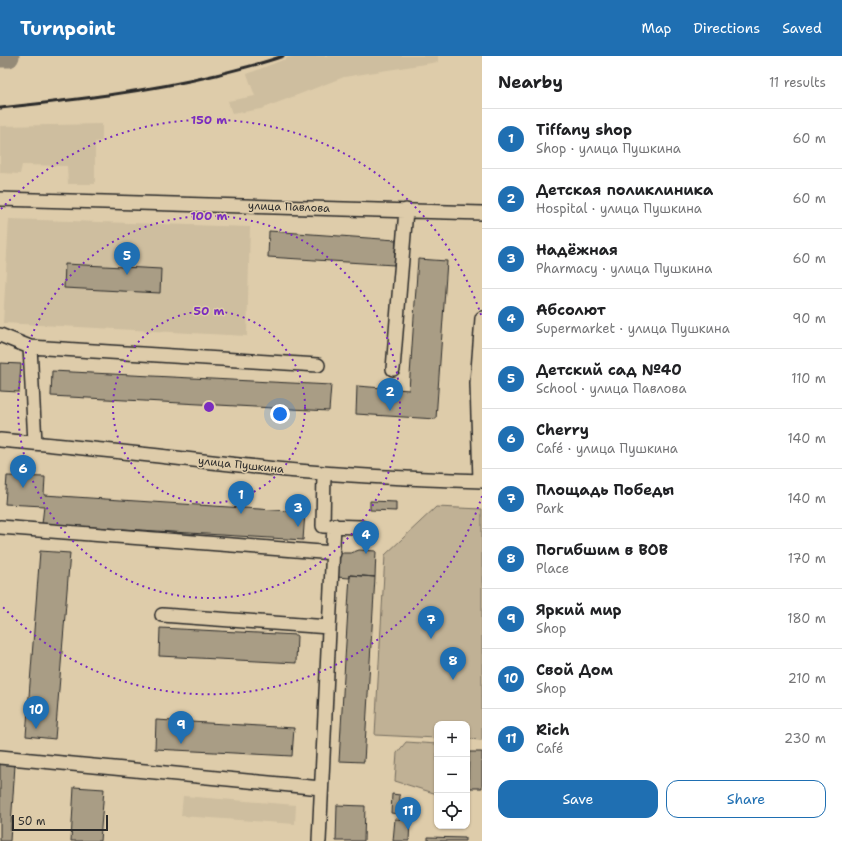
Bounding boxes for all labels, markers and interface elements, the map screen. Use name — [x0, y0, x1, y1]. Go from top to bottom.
text: Turnpoint — [20, 16, 116, 41]
text: Map — [642, 19, 672, 37]
text: Directions — [694, 19, 760, 37]
text: Saved — [782, 19, 822, 37]
text: Nearby — [498, 71, 563, 93]
text: 11 results — [769, 74, 826, 91]
text: 150 m — [191, 112, 227, 128]
text: Tiffany shop — [536, 120, 632, 140]
text: 1 — [508, 130, 514, 147]
text: 60 m — [793, 130, 826, 147]
text: Shop · улица Пушкина — [536, 140, 681, 157]
text: Детская поликлиника — [536, 180, 713, 200]
text: 2 — [506, 190, 516, 207]
text: 60 m — [793, 190, 826, 207]
street label: улица Павлова — [248, 198, 330, 216]
text: Hospital · улица Пушкина — [536, 200, 702, 217]
text: 100 m — [191, 208, 228, 224]
text: Надёжная — [536, 240, 618, 260]
pin: 5 — [114, 242, 140, 275]
text: 3 — [506, 250, 516, 267]
text: 60 m — [793, 250, 826, 267]
text: Pharmacy · улица Пушкина — [536, 260, 712, 277]
text: Абсолют — [536, 300, 606, 320]
text: 50 m — [194, 303, 225, 319]
text: 4 — [506, 310, 516, 327]
text: 90 m — [792, 310, 826, 327]
text: Supermarket · улица Пушкина — [536, 320, 730, 337]
text: Детский сад №40 — [536, 360, 682, 380]
text: 5 — [507, 370, 515, 387]
text: 110 m — [791, 370, 826, 387]
pin: 2 — [377, 378, 403, 411]
text: School · улица Павлова — [536, 380, 687, 397]
centre of rings — [202, 400, 216, 414]
your location — [270, 404, 290, 424]
text: Cherry — [536, 420, 589, 440]
text: 6 — [506, 430, 516, 447]
text: 140 m — [787, 430, 826, 447]
text: Café · улица Пушкина — [536, 440, 678, 457]
street label: улица Пушкина — [197, 453, 285, 477]
pin: 6 — [10, 455, 36, 488]
text: Площадь Победы — [536, 480, 674, 500]
pin: 1 — [228, 481, 254, 514]
text: 7 — [506, 490, 516, 507]
text: 140 m — [787, 490, 826, 507]
pin: 3 — [285, 494, 311, 527]
text: Park — [536, 500, 564, 517]
pin: 4 — [353, 521, 379, 554]
text: Погибшим в ВОВ — [536, 540, 668, 560]
text: 8 — [506, 550, 516, 567]
text: 170 m — [788, 550, 826, 567]
text: Place — [536, 560, 569, 577]
text: Яркий мир — [536, 600, 622, 620]
pin: 7 — [418, 606, 444, 639]
text: 9 — [506, 610, 516, 627]
text: 180 m — [787, 610, 826, 627]
text: Shop — [536, 620, 566, 637]
pin: 8 — [440, 647, 466, 680]
text: Свой Дом — [536, 660, 613, 680]
text: 10 — [504, 670, 518, 687]
text: 210 m — [788, 670, 826, 687]
text: Shop — [536, 680, 566, 697]
pin: 10 — [23, 696, 49, 729]
pin: 9 — [168, 711, 194, 744]
text: Rich — [536, 720, 569, 740]
map controls — [434, 721, 470, 829]
button: + — [434, 721, 470, 757]
text: 11 — [505, 730, 517, 747]
text: 230 m — [784, 730, 826, 747]
text: Café — [536, 740, 563, 757]
button: − — [434, 757, 470, 793]
button: Save — [498, 780, 658, 818]
button: Share — [666, 780, 826, 818]
button: locate — [434, 793, 470, 829]
pin: 11 — [395, 797, 421, 830]
scale bar — [12, 813, 108, 832]
text: 50 m — [18, 814, 46, 829]

